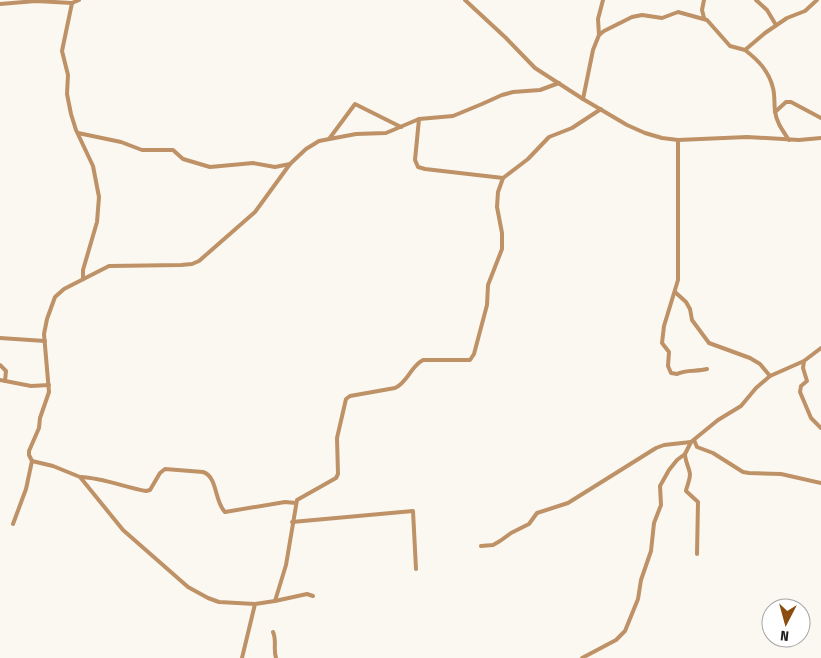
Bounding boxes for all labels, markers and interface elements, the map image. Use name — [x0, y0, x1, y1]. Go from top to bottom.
north arrow — [761, 598, 811, 648]
text: N — [780, 627, 790, 644]

